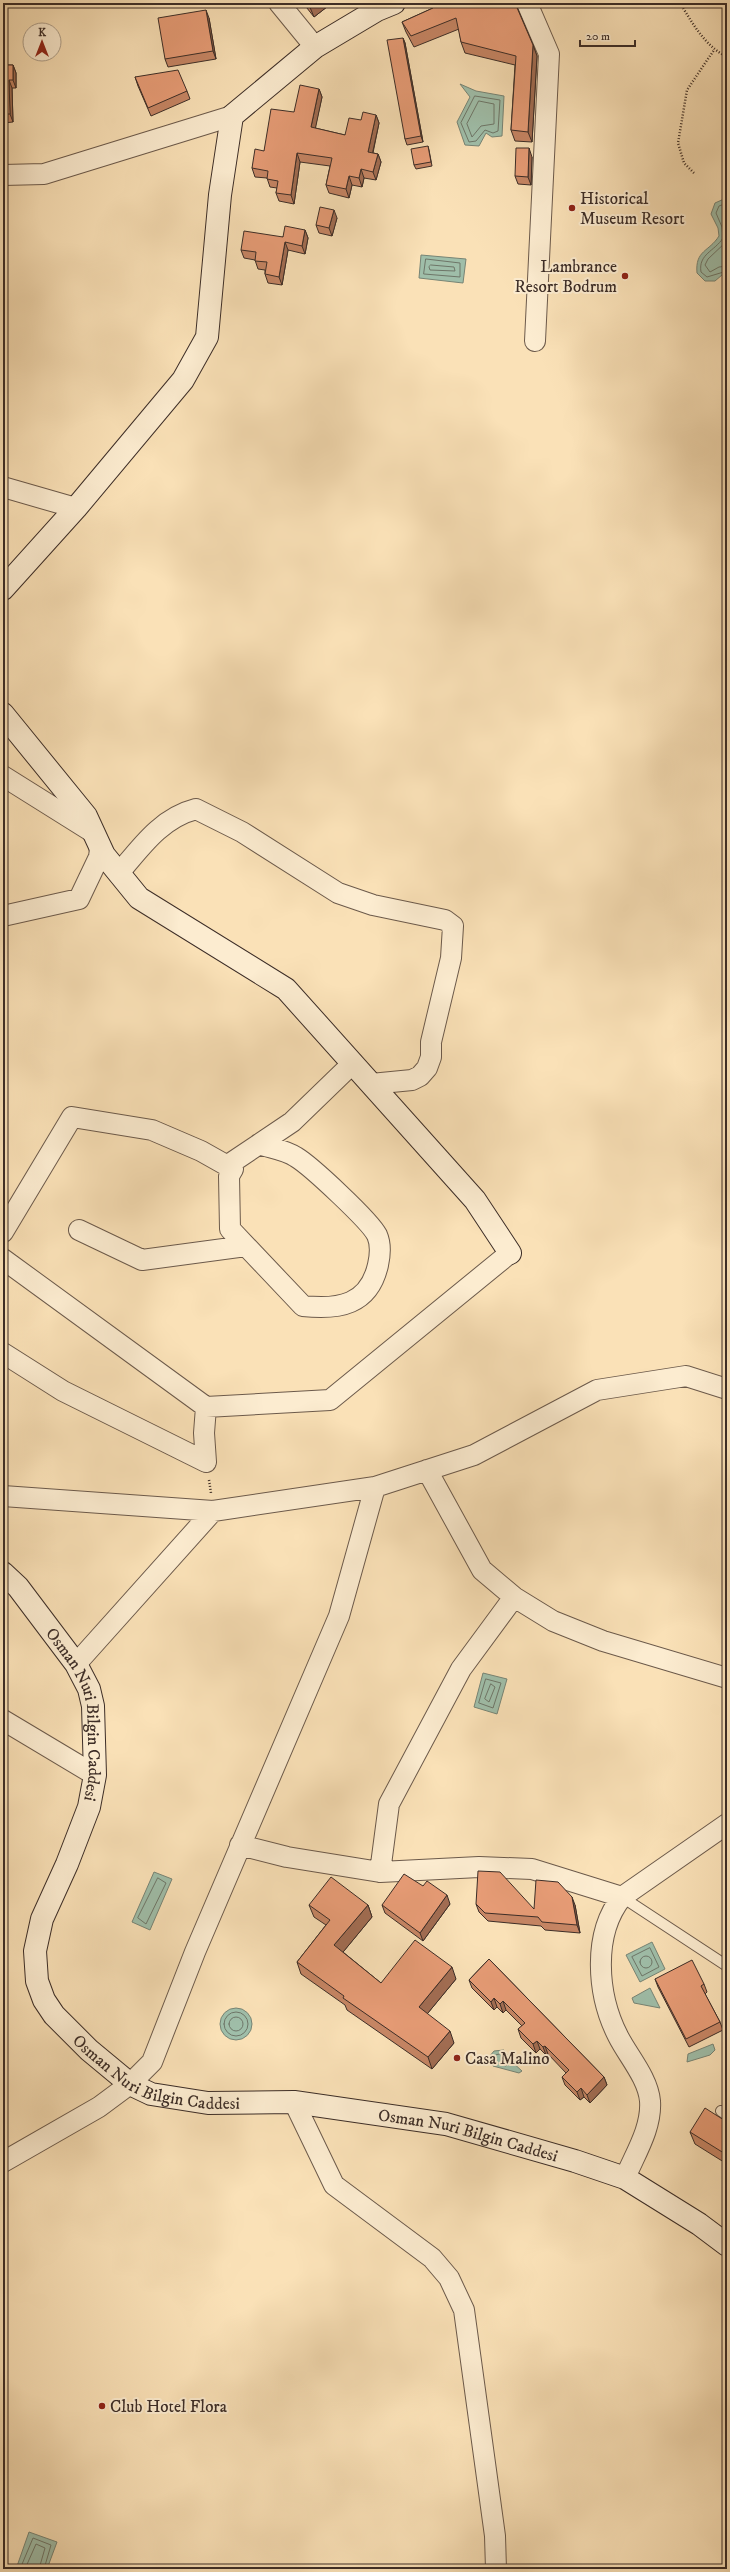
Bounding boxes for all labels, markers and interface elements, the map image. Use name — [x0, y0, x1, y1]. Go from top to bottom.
north arrow — [22, 22, 62, 62]
scale bar — [580, 22, 635, 48]
text: K — [38, 26, 46, 40]
text: 20 m — [586, 29, 610, 44]
place label: Historical Museum Resort — [580, 188, 685, 230]
marker: Historical Museum Resort — [567, 203, 577, 213]
place label: Lambrance Resort Bodrum — [515, 256, 617, 298]
marker: Lambrance Resort Bodrum — [620, 271, 630, 281]
street label: Osman Nuri Bilgin Caddesi — [40, 1623, 105, 1803]
street label: Osman Nuri Bilgin Caddesi — [67, 2030, 240, 2115]
place label: Casa Malino — [465, 2048, 549, 2070]
marker: Casa Malino — [452, 2053, 462, 2063]
street label: Osman Nuri Bilgin Caddesi — [377, 2104, 560, 2168]
place label: Club Hotel Flora — [110, 2396, 228, 2418]
marker: Club Hotel Flora — [97, 2401, 107, 2411]

